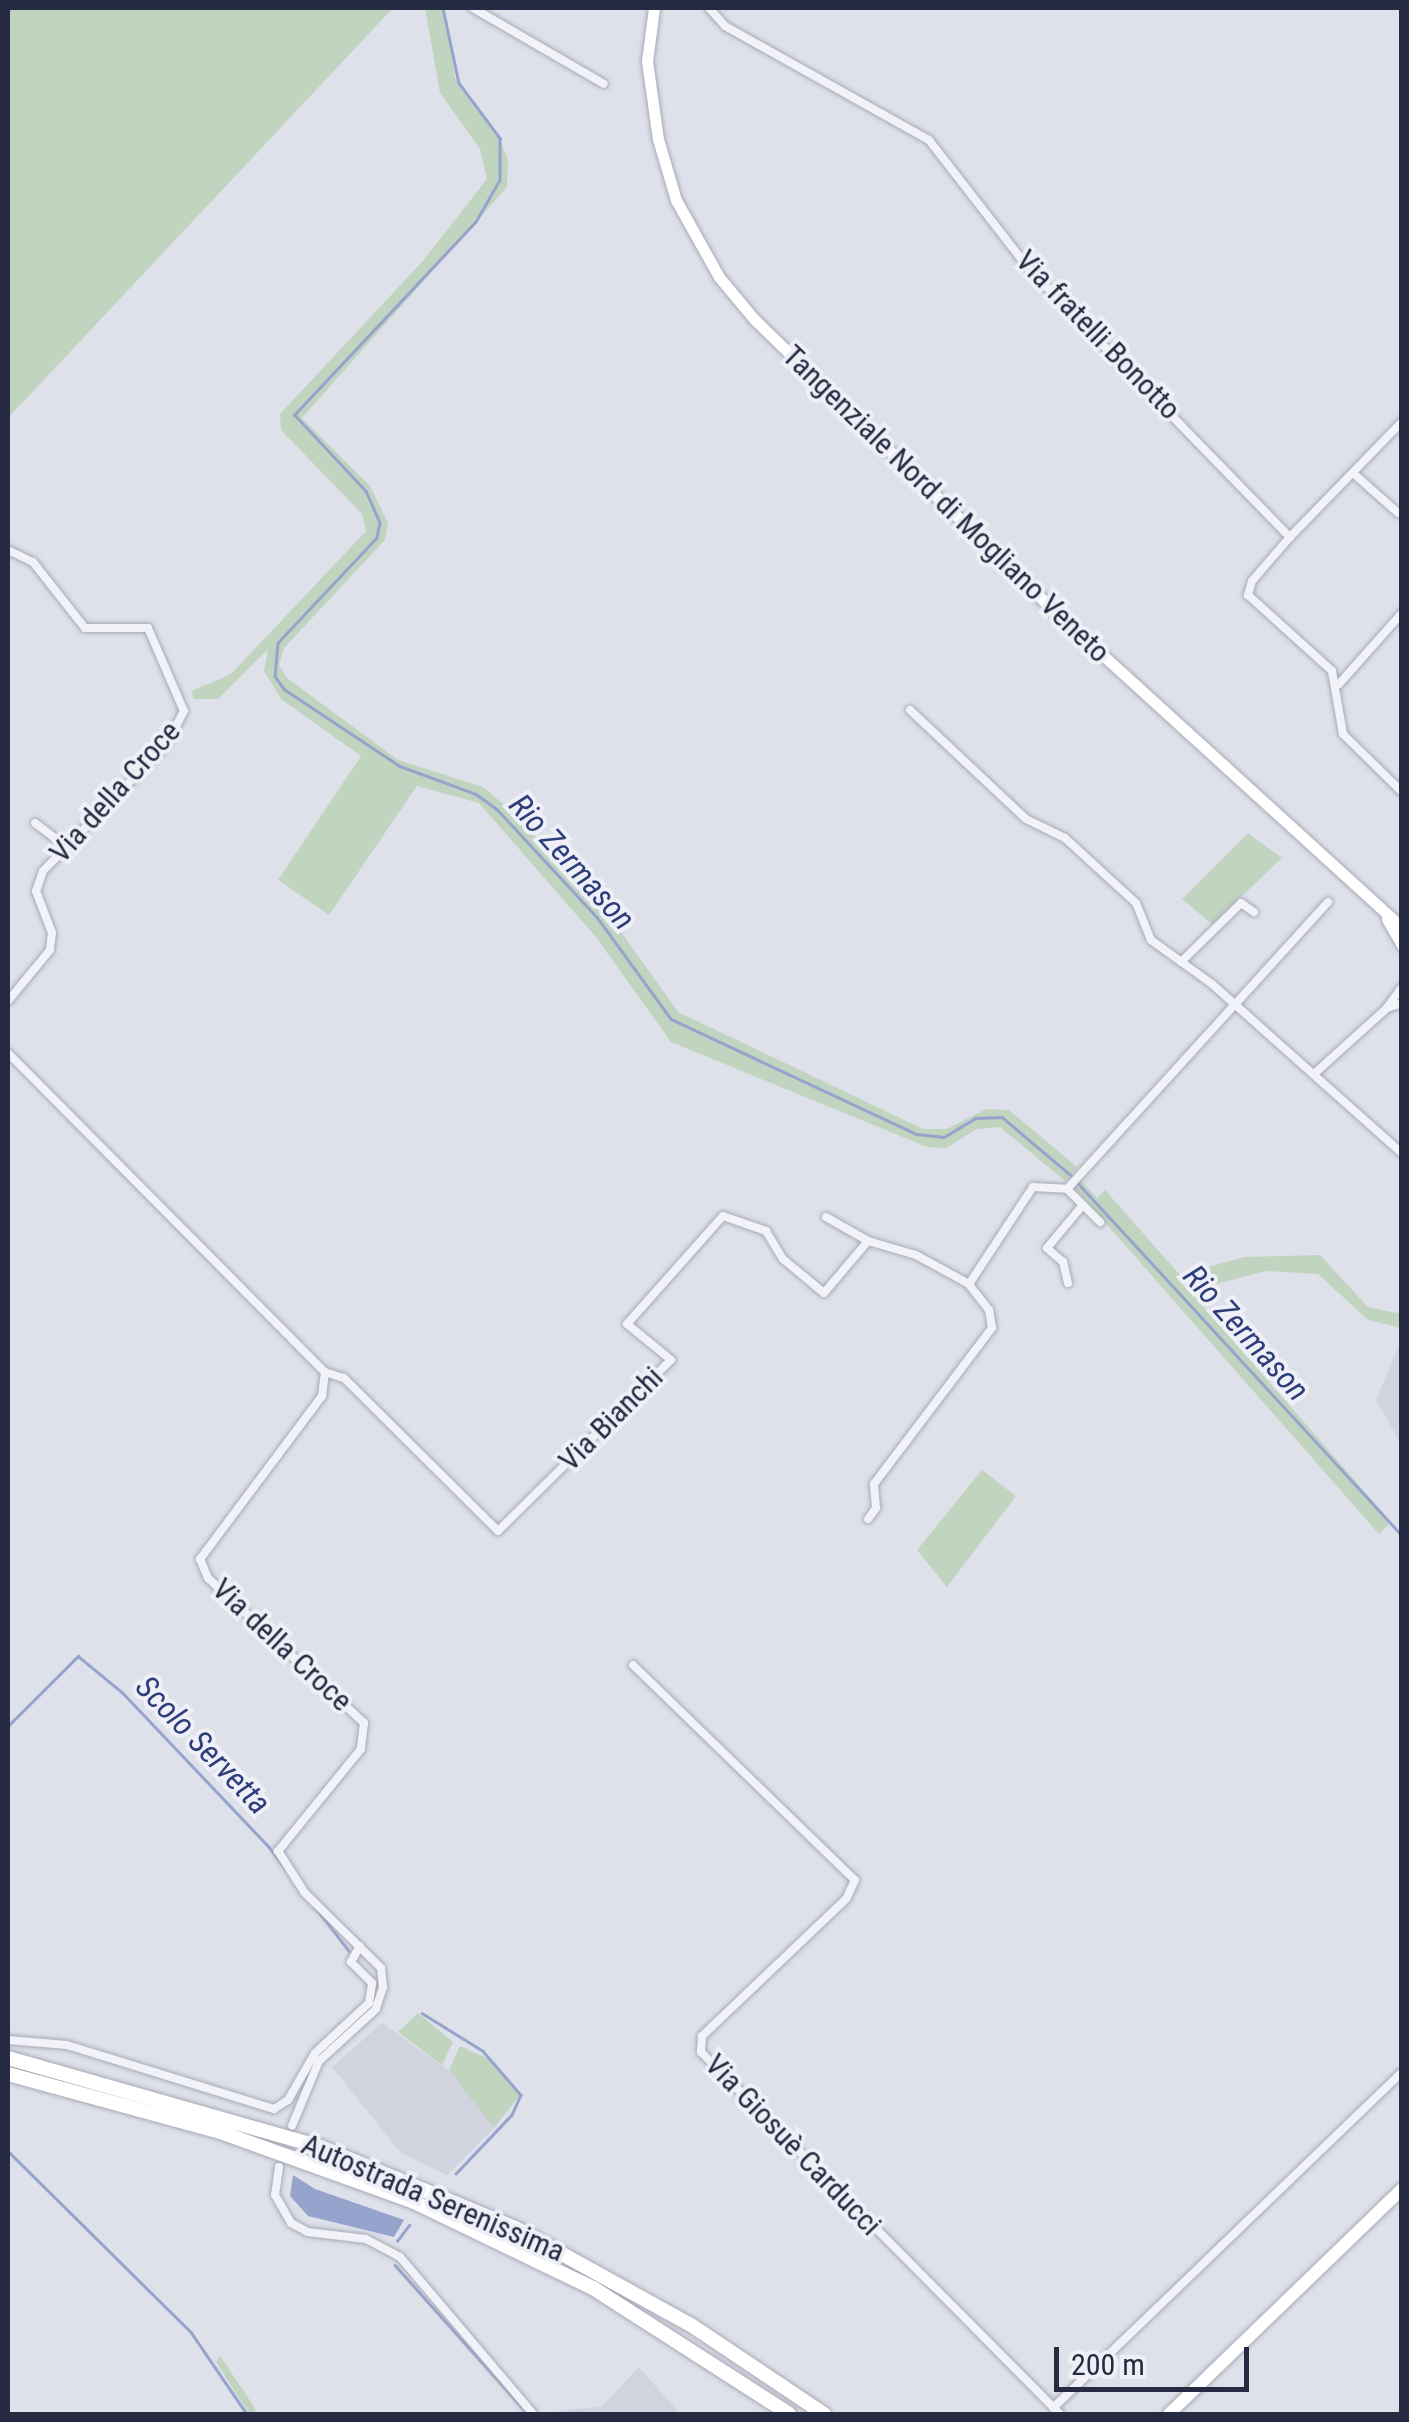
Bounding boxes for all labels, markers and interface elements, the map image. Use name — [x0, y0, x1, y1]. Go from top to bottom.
street label: Via fratelli Bonotto — [1008, 243, 1188, 427]
street label: Tangenziale Nord di Mogliano Veneto — [775, 338, 1117, 670]
street label: Via della Croce — [42, 714, 188, 870]
water label: Rio Zermason — [501, 786, 643, 938]
water label: Rio Zermason — [1175, 1257, 1317, 1409]
street label: Via Bianchi — [551, 1359, 671, 1479]
street label: Via della Croce — [205, 1571, 359, 1719]
water label: Scolo Servetta — [128, 1668, 278, 1822]
street label: Via Giosuè Carducci — [697, 2047, 889, 2243]
street label: Autostrada Serenissima — [296, 2126, 570, 2270]
scale bar — [1059, 2327, 1254, 2389]
text: 200 m — [1071, 2347, 1145, 2382]

